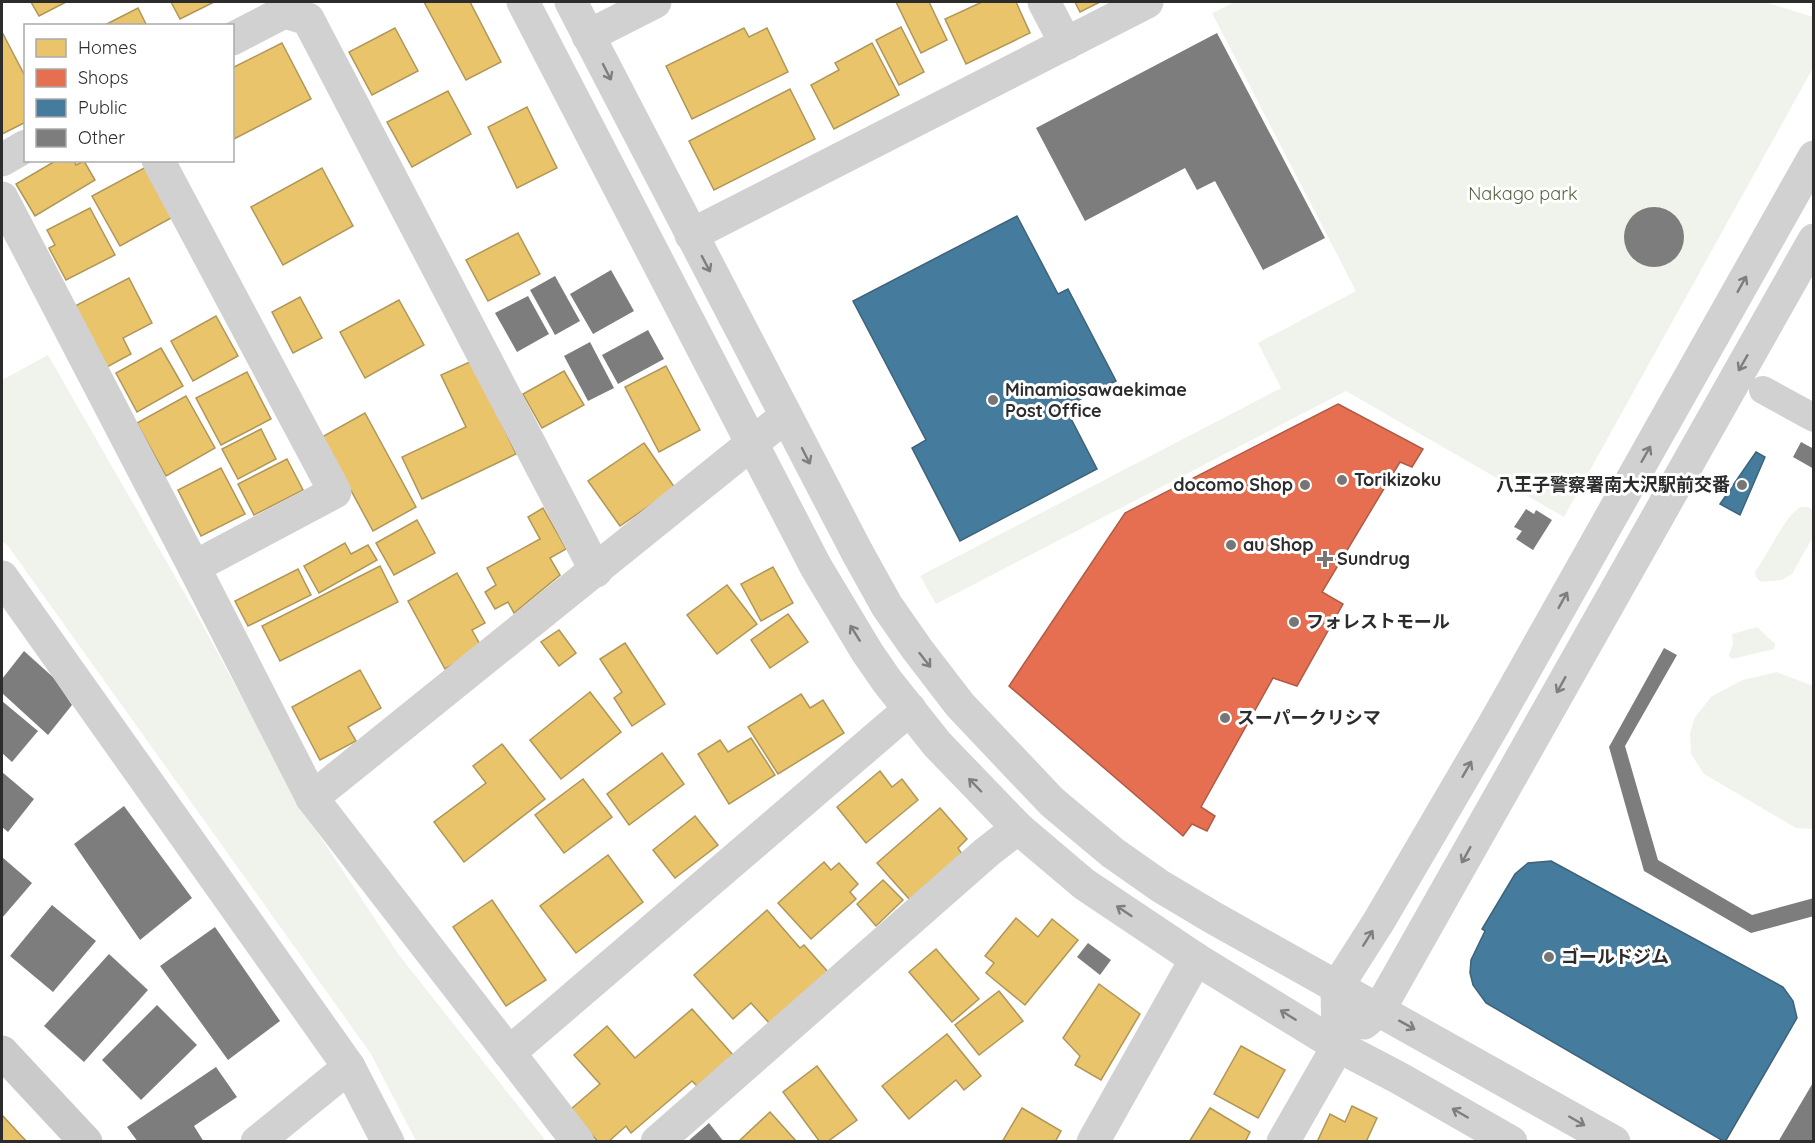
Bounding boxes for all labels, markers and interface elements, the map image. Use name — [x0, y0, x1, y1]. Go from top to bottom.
legend — [24, 24, 234, 162]
text: Homes — [78, 36, 137, 59]
one-way arrow — [602, 63, 613, 81]
text: Shops — [78, 66, 129, 89]
text: Public — [78, 96, 127, 119]
text: Other — [78, 126, 125, 149]
park label: Nakago park — [1468, 182, 1578, 205]
one-way arrow — [700, 255, 712, 272]
one-way arrow — [1737, 276, 1749, 293]
one-way arrow — [1737, 354, 1748, 372]
place label: Minamiosawaekimae Post Office — [1005, 378, 1187, 422]
marker: Minamiosawaekimae Post Office — [986, 393, 1000, 407]
one-way arrow — [801, 446, 812, 464]
one-way arrow — [1640, 446, 1652, 463]
place label: Torikizoku — [1354, 468, 1441, 491]
place label: docomo Shop — [1173, 473, 1293, 496]
marker: Torikizoku — [1335, 473, 1349, 487]
place label: 八王子警察署南大沢駅前交番 — [1496, 473, 1730, 496]
marker: docomo Shop — [1298, 478, 1312, 492]
marker: 八王子警察署南大沢駅前交番 — [1735, 478, 1749, 492]
place label: au Shop — [1243, 533, 1314, 556]
marker: au Shop — [1224, 538, 1238, 552]
place label: Sundrug — [1337, 547, 1410, 570]
marker: Sundrug — [1318, 552, 1332, 566]
one-way arrow — [1558, 591, 1569, 609]
place label: フォレストモール — [1306, 610, 1450, 633]
marker: フォレストモール — [1287, 615, 1301, 629]
one-way arrow — [848, 624, 861, 641]
one-way arrow — [919, 652, 932, 668]
one-way arrow — [1555, 676, 1567, 693]
place label: スーパークリシマ — [1237, 706, 1381, 729]
marker: スーパークリシマ — [1218, 711, 1232, 725]
one-way arrow — [1462, 761, 1473, 779]
one-way arrow — [968, 778, 983, 793]
one-way arrow — [1459, 846, 1471, 863]
one-way arrow — [1116, 905, 1132, 917]
one-way arrow — [1363, 930, 1375, 947]
place label: ゴールドジム — [1561, 945, 1669, 968]
marker: ゴールドジム — [1542, 950, 1556, 964]
one-way arrow — [1280, 1009, 1297, 1021]
one-way arrow — [1398, 1019, 1415, 1031]
one-way arrow — [1452, 1106, 1469, 1118]
one-way arrow — [1568, 1115, 1585, 1127]

